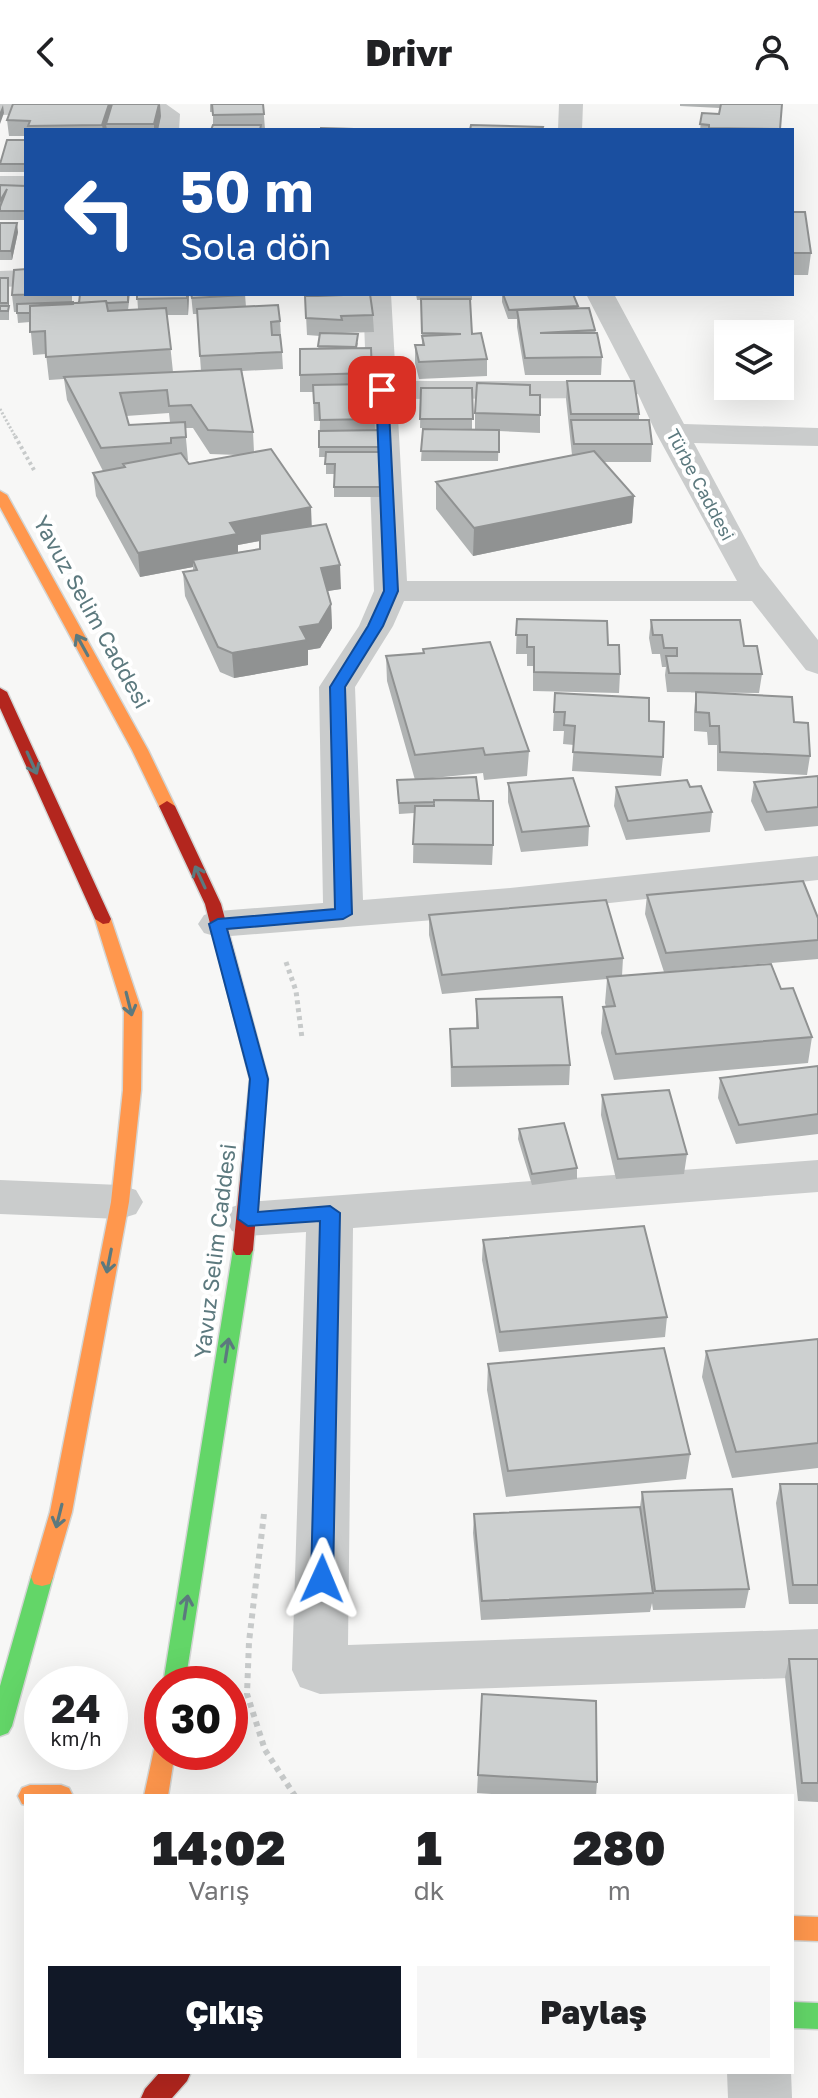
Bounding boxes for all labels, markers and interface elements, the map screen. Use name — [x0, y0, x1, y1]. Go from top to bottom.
icon: back — [24, 30, 68, 74]
icon: person — [750, 30, 794, 74]
text: Drivr — [366, 31, 452, 74]
text: 50 m — [180, 157, 314, 224]
icon: left — [48, 160, 152, 264]
text: Sola dön — [180, 225, 331, 268]
map controls — [714, 320, 794, 400]
button: layers — [714, 320, 794, 400]
pin — [348, 356, 416, 424]
icon: arrive — [360, 368, 404, 412]
street label: Türbe Caddesi — [662, 425, 740, 544]
street label: Yavuz Selim Caddesi — [28, 511, 157, 713]
one-way arrow — [74, 634, 90, 658]
one-way arrow — [25, 751, 40, 775]
one-way arrow — [192, 865, 207, 889]
one-way arrow — [123, 990, 138, 1016]
street label: Yavuz Selim Caddesi — [188, 1142, 241, 1360]
one-way arrow — [101, 1248, 116, 1274]
one-way arrow — [220, 1338, 235, 1363]
one-way arrow — [51, 1503, 66, 1529]
position arrow — [280, 1537, 364, 1621]
one-way arrow — [179, 1595, 194, 1620]
speed limit sign: 30 — [144, 1666, 248, 1770]
text: 24 — [51, 1684, 101, 1732]
text: km/h — [51, 1726, 101, 1750]
text: 14:02 — [152, 1818, 285, 1876]
text: 1 — [416, 1818, 442, 1876]
text: 280 — [573, 1818, 666, 1876]
text: Varış — [188, 1875, 250, 1906]
text: dk — [414, 1875, 444, 1906]
text: m — [608, 1875, 631, 1906]
button: Çıkış — [48, 1966, 401, 2058]
button: Paylaş — [417, 1966, 770, 2058]

